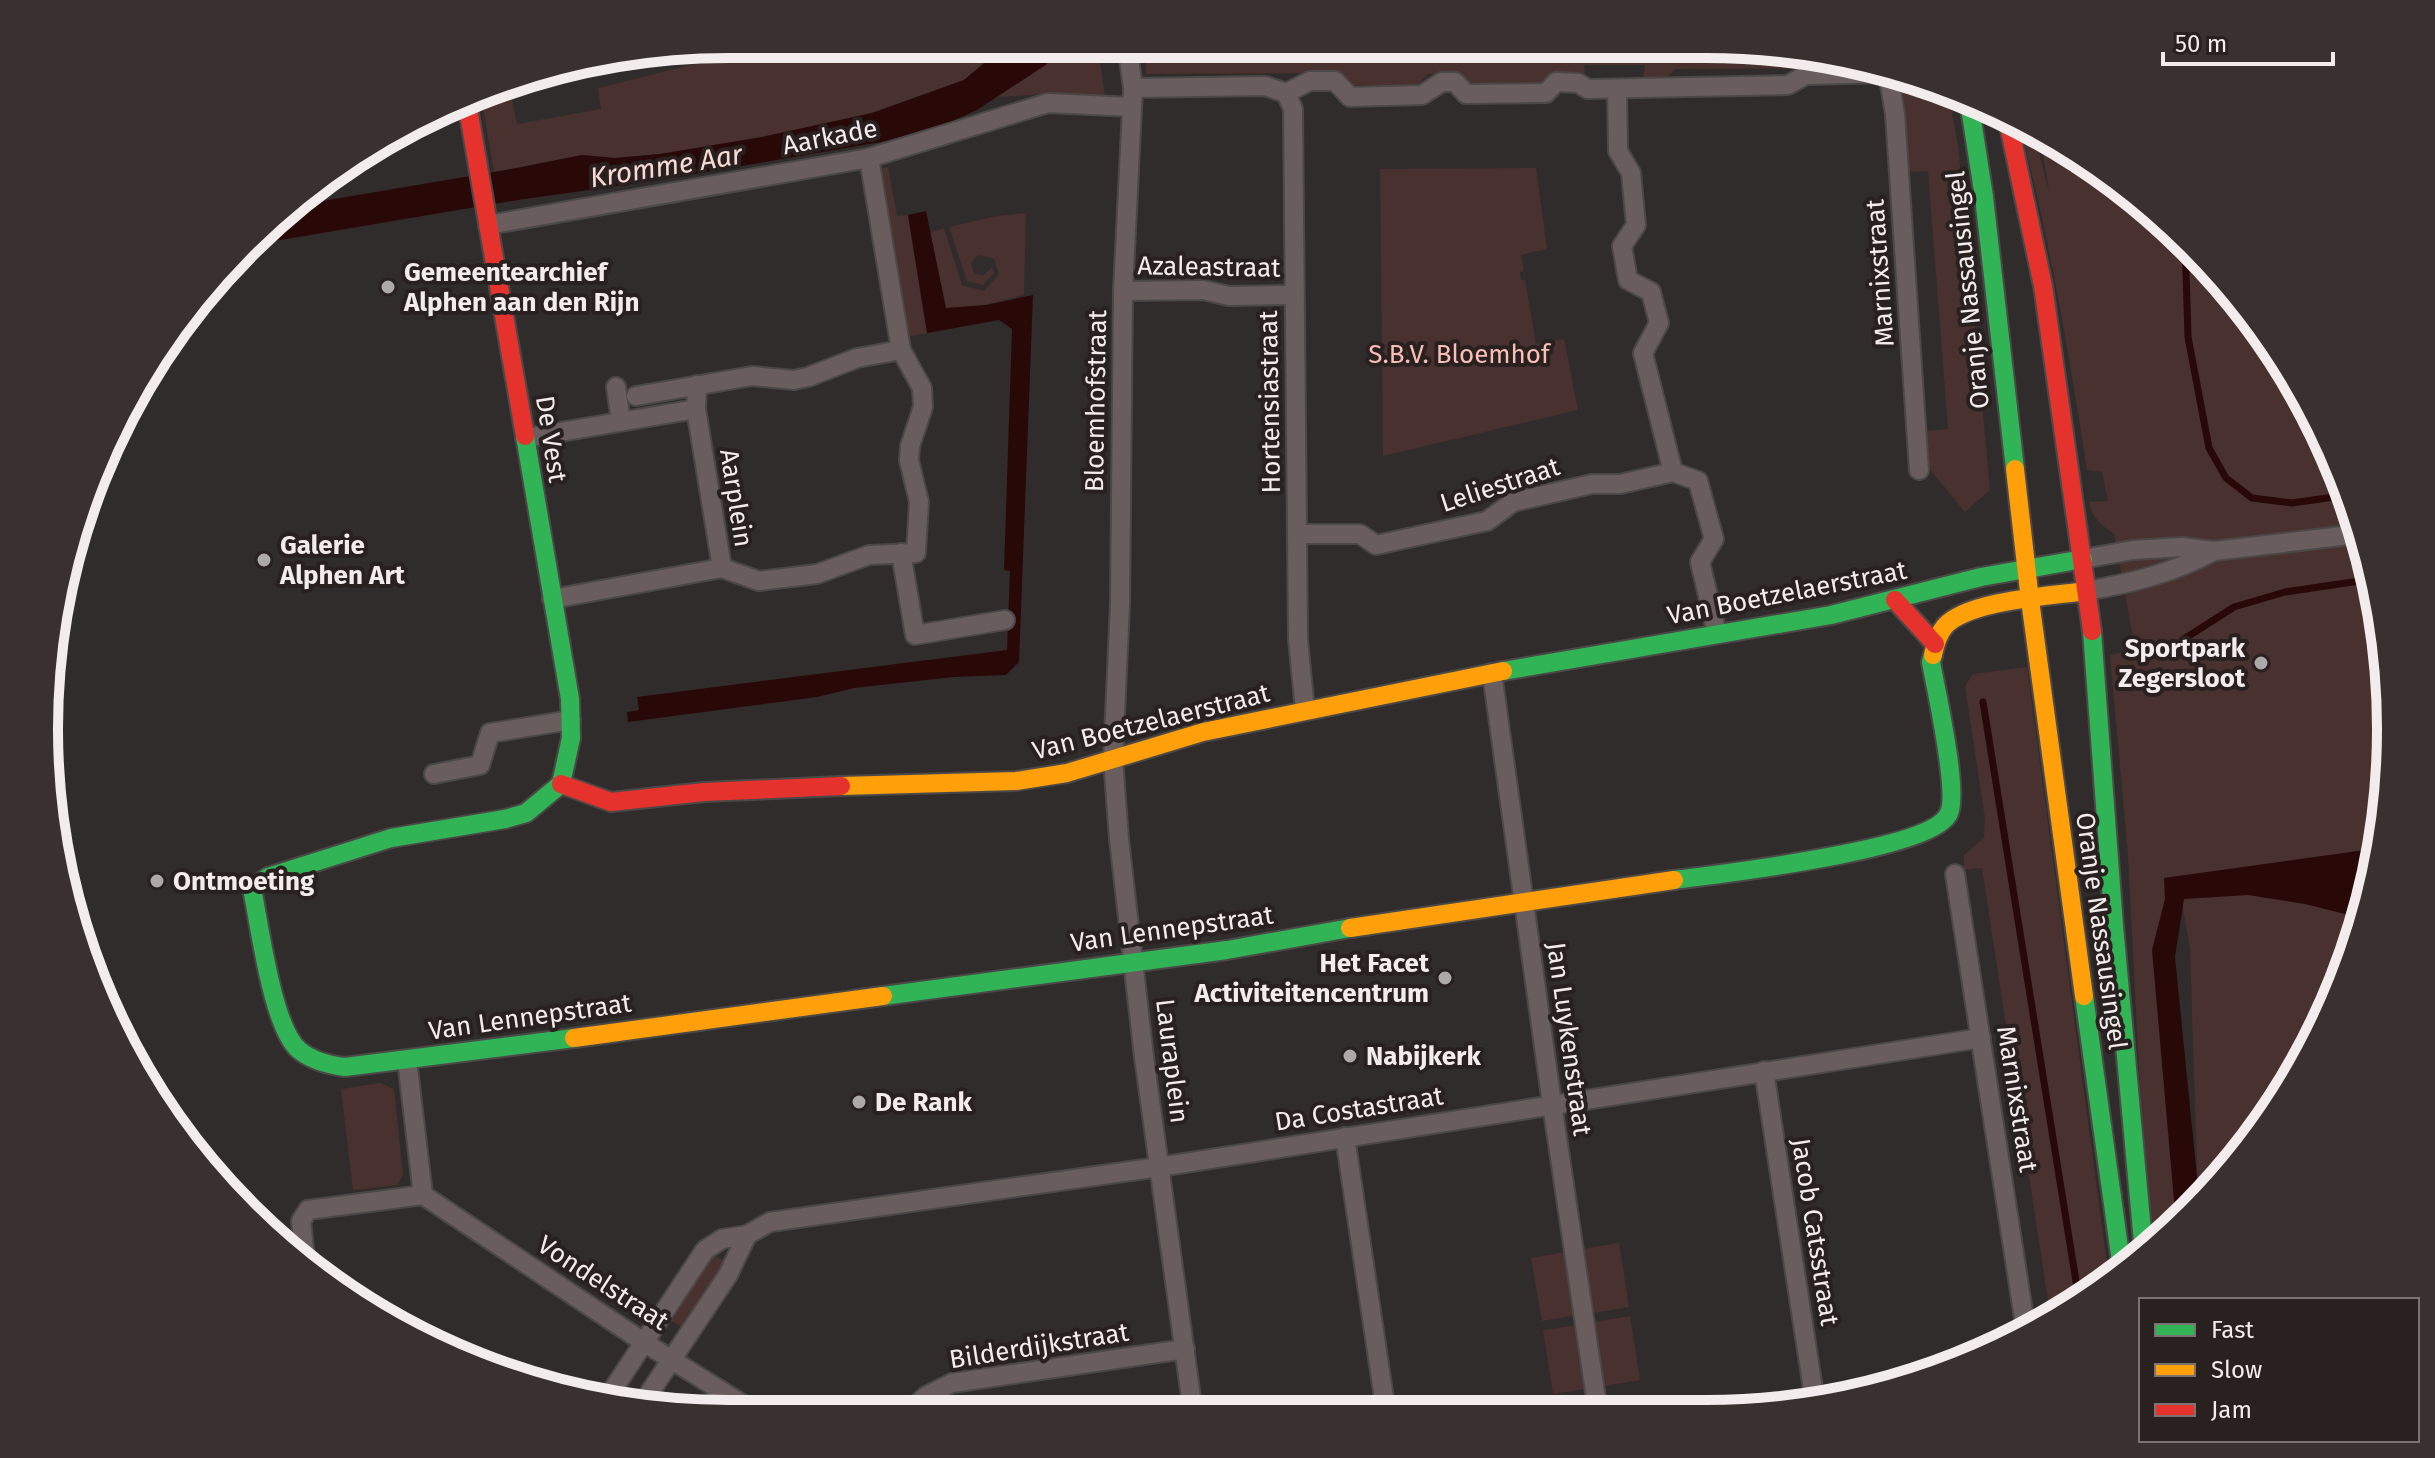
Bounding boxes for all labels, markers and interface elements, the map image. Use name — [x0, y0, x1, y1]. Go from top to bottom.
scale bar — [2163, 16, 2333, 66]
text: 50 m — [2175, 30, 2227, 58]
street label: Aarkade — [780, 113, 880, 161]
water label: Kromme Aar — [587, 137, 746, 194]
street label: Oranje Nassausingel — [1940, 169, 1996, 411]
street label: Marnixstraat — [1859, 198, 1901, 348]
street label: Azaleastraat — [1137, 250, 1281, 284]
place label: Gemeentearchief Alphen aan den Rijn — [403, 257, 639, 318]
marker: Gemeentearchief Alphen aan den Rijn — [379, 278, 397, 296]
street label: Bloemhofstraat — [1079, 309, 1113, 492]
street label: Hortensiastraat — [1253, 310, 1287, 494]
park label: S.B.V. Bloemhof — [1368, 339, 1552, 370]
street label: De Vest — [529, 393, 573, 485]
street label: Aarplein — [713, 447, 759, 549]
street label: Leliestraat — [1436, 451, 1564, 519]
place label: Galerie Alphen Art — [279, 530, 406, 591]
marker: Galerie Alphen Art — [255, 551, 273, 569]
street label: Van Boetzelaerstraat — [1665, 554, 1910, 631]
place label: Sportpark Zegersloot — [2118, 633, 2246, 694]
marker: Sportpark Zegersloot — [2252, 654, 2270, 672]
street label: Van Boetzelaerstraat — [1029, 677, 1273, 766]
street label: Oranje Nassausingel — [2069, 810, 2133, 1052]
place label: Ontmoeting — [173, 866, 315, 897]
marker: Ontmoeting — [148, 872, 166, 890]
street label: Van Lennepstraat — [1069, 899, 1276, 959]
street label: Jan Luykenstraat — [1540, 940, 1598, 1138]
place label: Het Facet Activiteitencentrum — [1193, 948, 1430, 1009]
marker: Het Facet Activiteitencentrum — [1436, 969, 1454, 987]
street label: Van Lennepstraat — [427, 987, 634, 1047]
street label: Lauraplein — [1149, 997, 1195, 1125]
street label: Marnixstraat — [1990, 1024, 2044, 1175]
place label: Nabijkerk — [1366, 1041, 1481, 1072]
marker: Nabijkerk — [1341, 1047, 1359, 1065]
street label: Da Costastraat — [1273, 1080, 1446, 1138]
place label: De Rank — [875, 1087, 972, 1118]
marker: De Rank — [850, 1093, 868, 1111]
street label: Jacob Catsstraat — [1785, 1136, 1845, 1329]
street label: Vondelstraat — [532, 1229, 675, 1337]
legend — [2139, 1298, 2419, 1442]
street label: Bilderdijkstraat — [947, 1316, 1131, 1375]
text: Fast — [2211, 1316, 2254, 1344]
text: Slow — [2211, 1356, 2262, 1384]
text: Jam — [2211, 1396, 2252, 1424]

